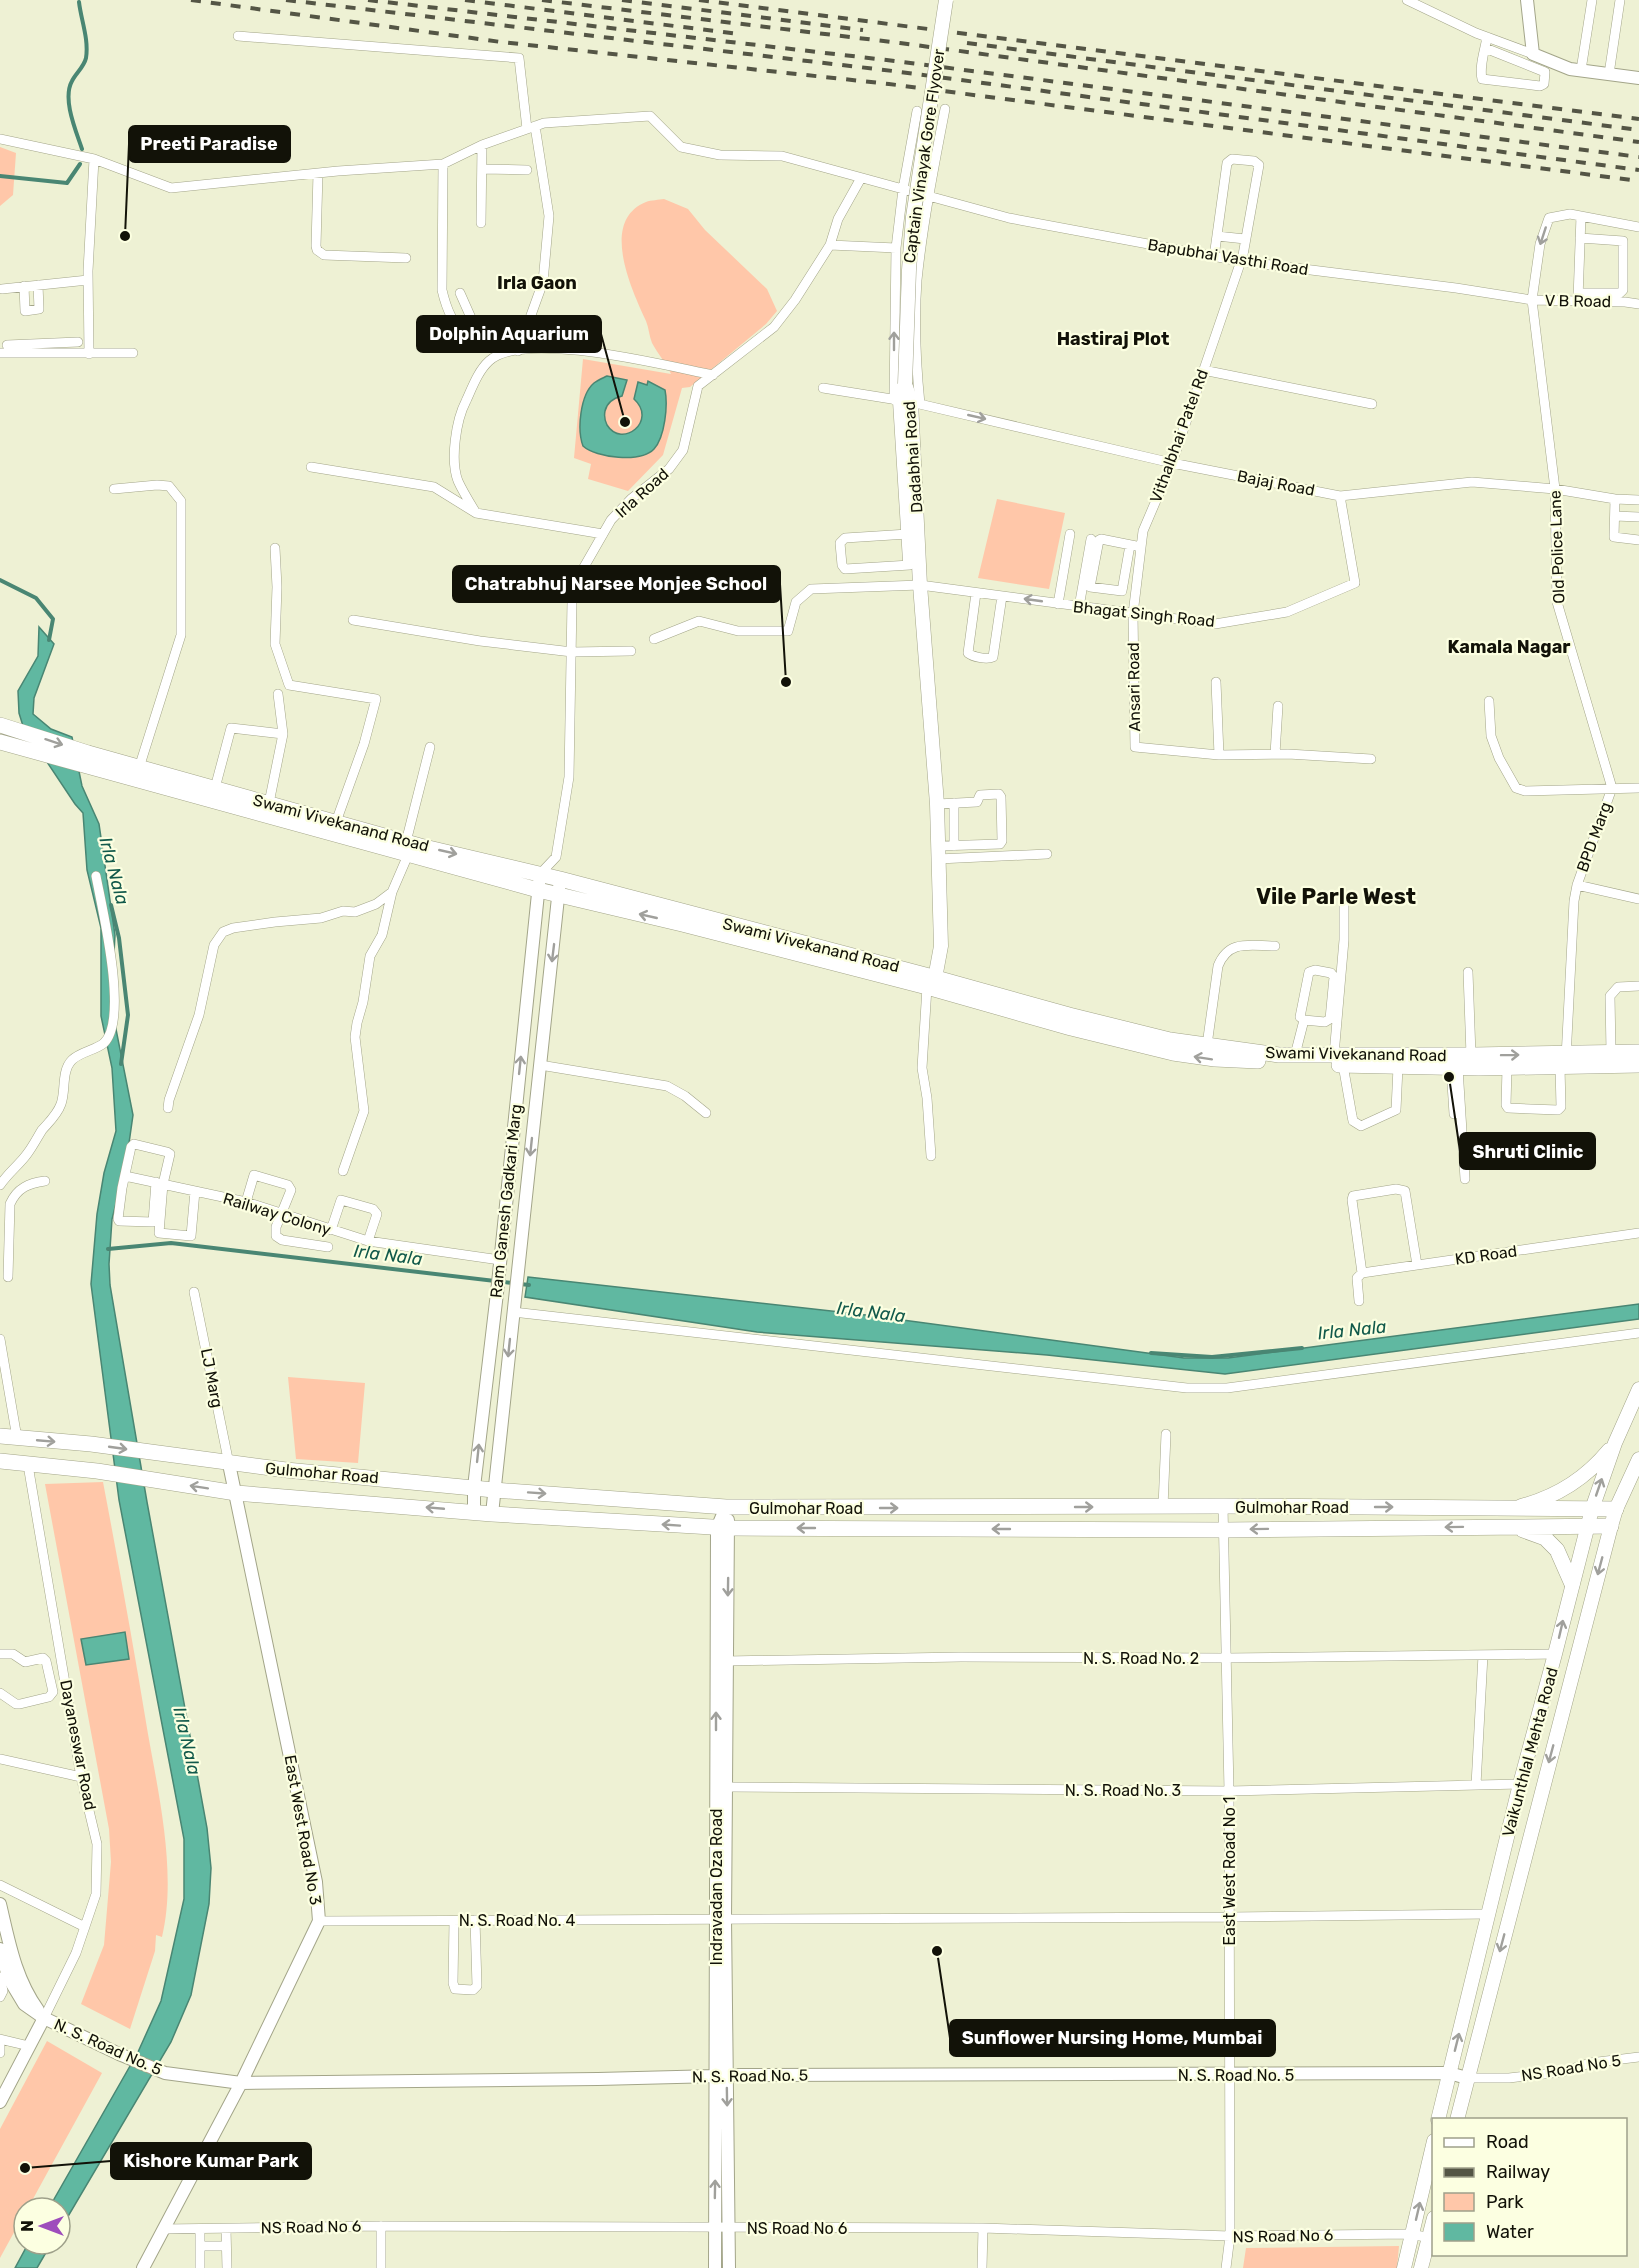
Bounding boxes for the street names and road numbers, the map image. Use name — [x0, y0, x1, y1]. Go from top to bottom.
street label: Captain Vinayak Gore Flyover — [900, 48, 948, 264]
street label: Bapubhai Vasthi Road — [1146, 235, 1310, 279]
street label: V B Road — [1545, 291, 1611, 311]
street label: Vithalbhai Patel Rd — [1146, 367, 1212, 505]
street label: Dadabhai Road — [900, 400, 926, 514]
street label: Irla Road — [611, 464, 673, 522]
street label: Bajaj Road — [1236, 466, 1316, 500]
street label: Old Police Lane — [1546, 490, 1568, 604]
street label: Bhagat Singh Road — [1072, 597, 1216, 631]
street label: Ansari Road — [1124, 642, 1144, 732]
street label: Swami Vivekanand Road — [251, 790, 431, 856]
street label: BPD Marg — [1573, 799, 1615, 875]
street label: Swami Vivekanand Road — [721, 914, 901, 976]
street label: Swami Vivekanand Road — [1265, 1043, 1447, 1065]
street label: Ram Ganesh Gadkari Marg — [486, 1103, 526, 1299]
street label: Railway Colony — [221, 1189, 333, 1239]
street label: KD Road — [1454, 1241, 1518, 1269]
street label: LJ Marg — [197, 1347, 227, 1409]
street label: Gulmohar Road — [264, 1459, 380, 1487]
street label: Gulmohar Road — [1235, 1498, 1349, 1517]
street label: Gulmohar Road — [749, 1499, 863, 1518]
street label: N. S. Road No. 2 — [1083, 1649, 1199, 1668]
street label: Vaikunthlal Mehta Road — [1498, 1665, 1562, 1839]
street label: Dayaneswar Road — [56, 1678, 100, 1812]
street label: East West Road No 3 — [280, 1753, 326, 1907]
street label: N. S. Road No. 3 — [1065, 1781, 1181, 1800]
street label: East West Road No 1 — [1220, 1796, 1239, 1946]
street label: Indravadan Oza Road — [707, 1808, 726, 1966]
street label: N. S. Road No. 4 — [459, 1911, 575, 1930]
street label: N. S. Road No. 5 — [51, 2015, 165, 2079]
street label: NS Road No 5 — [1520, 2051, 1622, 2085]
street label: N. S. Road No. 5 — [692, 2065, 808, 2087]
street label: N. S. Road No. 5 — [1178, 2066, 1294, 2085]
street label: NS Road No 6 — [260, 2217, 362, 2237]
street label: NS Road No 6 — [747, 2219, 848, 2238]
street label: NS Road No 6 — [1232, 2226, 1334, 2246]

